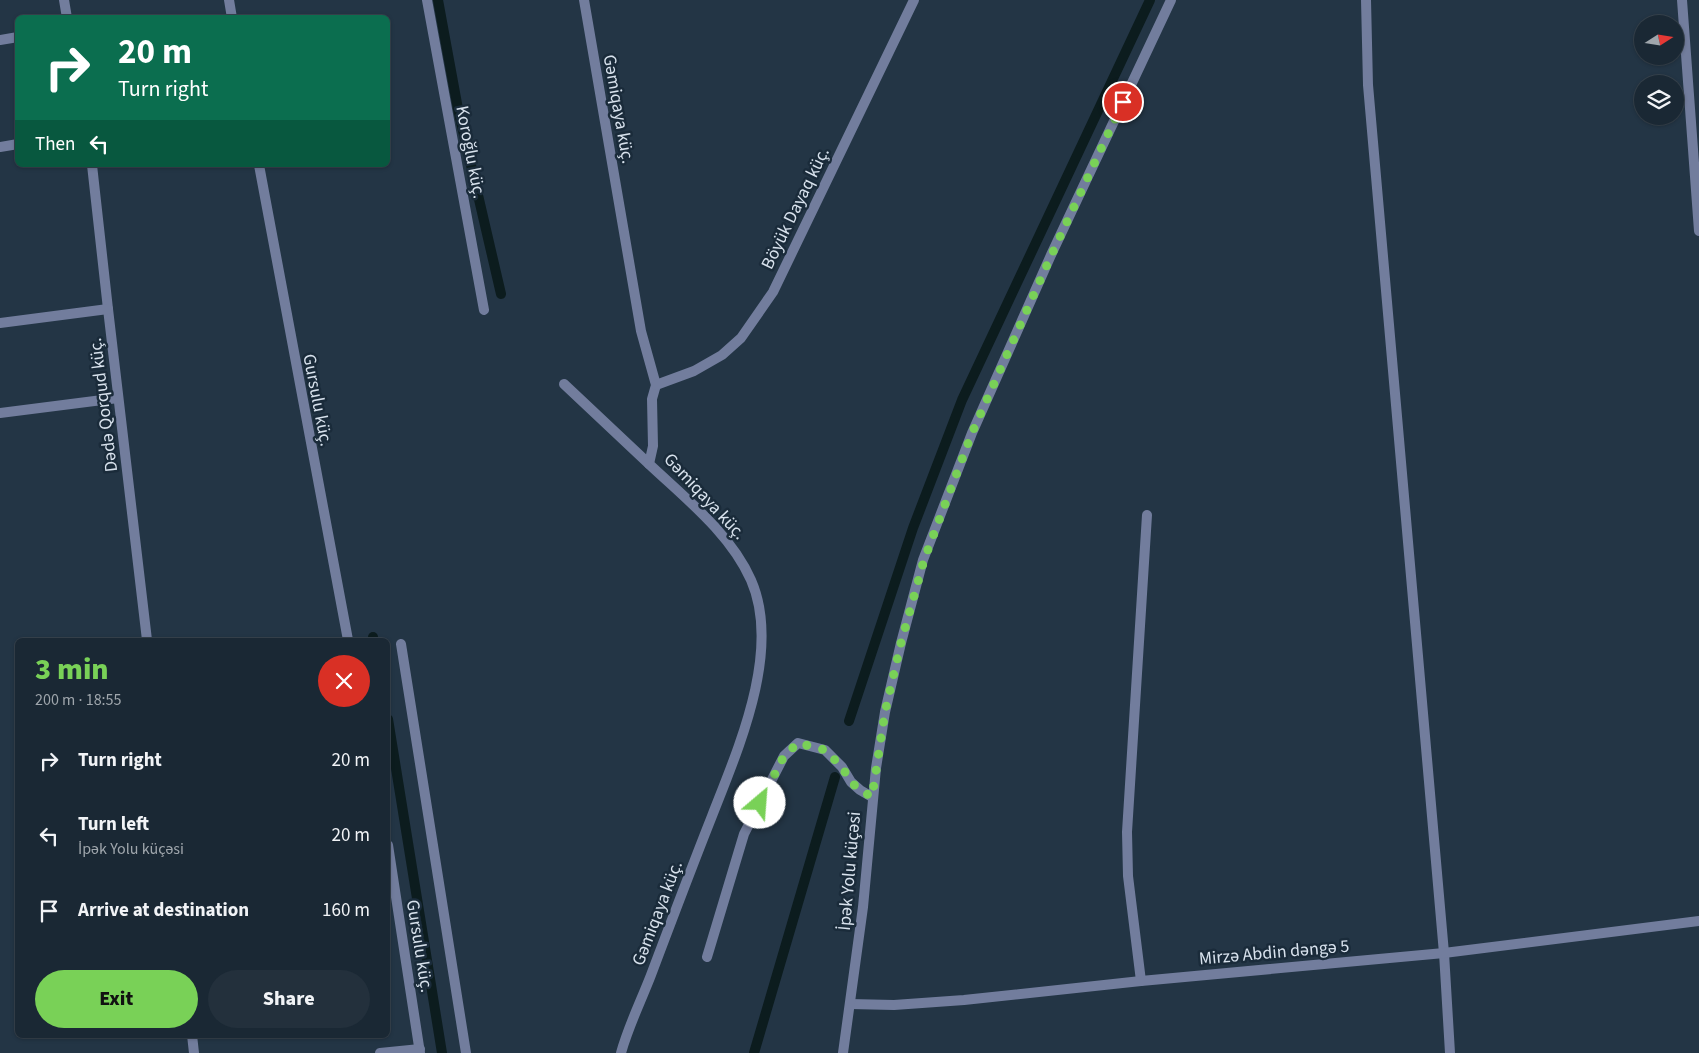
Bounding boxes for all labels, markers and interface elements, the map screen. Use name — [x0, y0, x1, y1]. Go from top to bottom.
north arrow — [1634, 15, 1684, 65]
map controls — [1634, 15, 1684, 125]
text: 20 m — [118, 27, 192, 77]
icon: right — [35, 35, 100, 100]
street label: Gəmiqaya küç. — [597, 53, 640, 166]
text: Turn right — [118, 73, 208, 105]
button: layers — [1634, 75, 1684, 125]
pin — [1102, 81, 1144, 123]
icon: arrive — [1109, 88, 1137, 116]
street label: Koroğlu küç. — [449, 104, 492, 201]
icon: left — [85, 130, 113, 158]
text: Then — [35, 131, 75, 158]
street label: Böyük Dayaq küç. — [755, 143, 836, 273]
street label: Dədə Qorqud küç. — [83, 337, 124, 473]
street label: Gursulu küç. — [296, 352, 339, 448]
street label: Gəmiqaya küç. — [658, 447, 751, 545]
text: 3 min — [35, 648, 109, 691]
button: close — [318, 655, 370, 707]
text: 200 m · 18:55 — [35, 689, 122, 711]
icon: right — [35, 747, 63, 775]
text: Turn right — [78, 747, 162, 774]
text: 20 m — [332, 747, 370, 774]
position arrow — [733, 776, 785, 828]
text: Turn left — [78, 811, 149, 838]
street label: İpək Yolu küçəsi — [832, 811, 867, 932]
icon: left — [35, 822, 63, 850]
text: 20 m — [332, 822, 370, 849]
text: İpək Yolu küçəsi — [78, 838, 184, 860]
street label: Gəmiqaya küç. — [626, 857, 689, 969]
icon: arrive — [35, 897, 63, 925]
text: Arrive at destination — [78, 897, 249, 924]
text: 160 m — [322, 897, 370, 924]
street label: Gursulu küç. — [400, 898, 439, 994]
street label: Mirzə Abdin dəngə 5 — [1198, 933, 1350, 972]
button: Exit — [35, 970, 198, 1028]
button: Share — [208, 970, 370, 1028]

